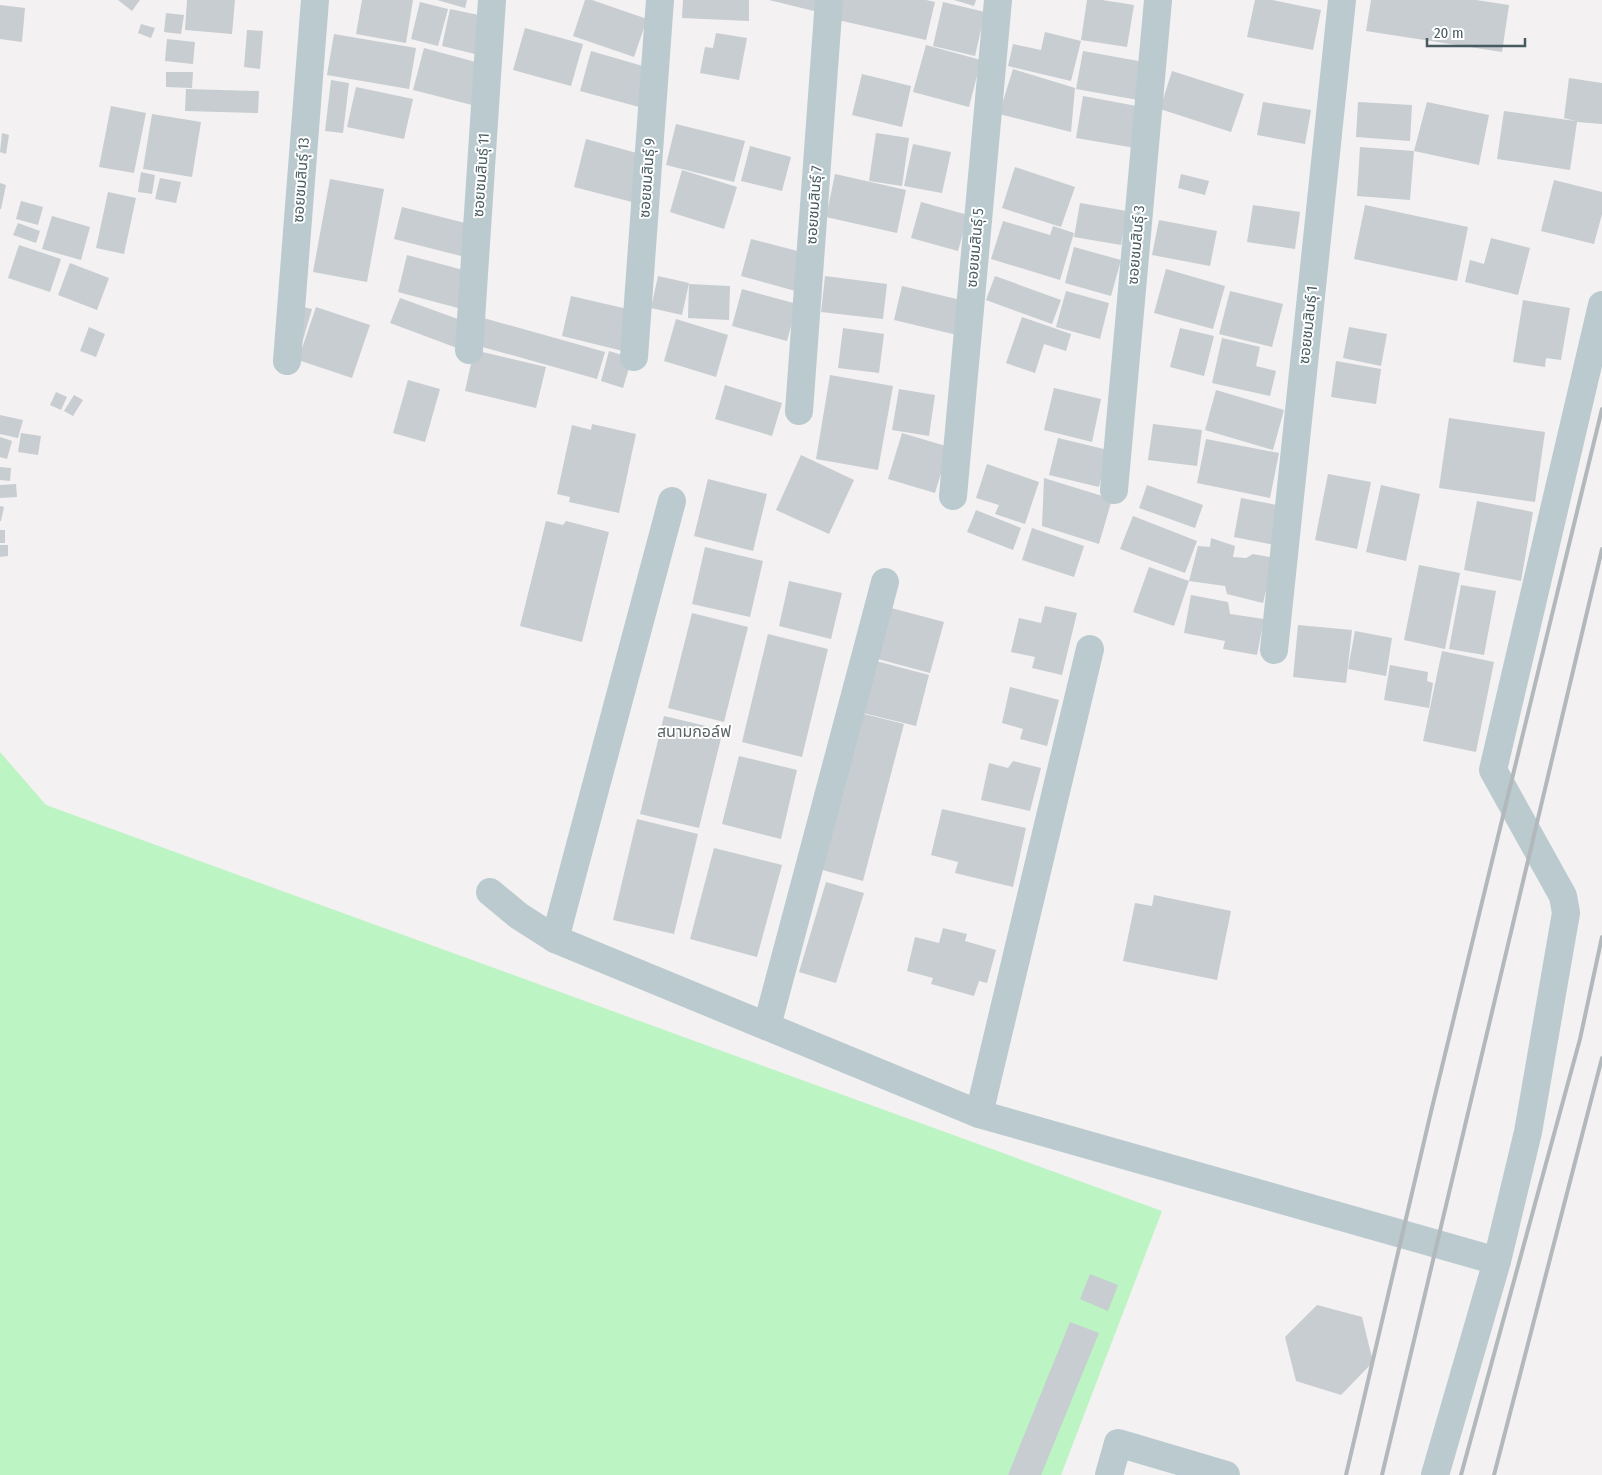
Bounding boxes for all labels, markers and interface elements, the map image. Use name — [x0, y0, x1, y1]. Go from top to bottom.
scale bar — [1427, 15, 1524, 47]
text: 20 m — [1434, 24, 1464, 42]
street label: ซอยชมสินธุ์ 11 — [469, 132, 493, 218]
street label: ซอยชมสินธุ์ 13 — [289, 137, 313, 223]
street label: ซอยชมสินธุ์ 9 — [635, 137, 659, 219]
street label: ซอยชมสินธุ์ 7 — [802, 165, 826, 245]
street label: ซอยชมสินธุ์ 3 — [1124, 204, 1148, 285]
street label: ซอยชมสินธุ์ 5 — [963, 207, 987, 288]
street label: ซอยชมสินธุ์ 1 — [1295, 285, 1321, 365]
district label: สนามกอล์ฟ — [657, 722, 731, 741]

